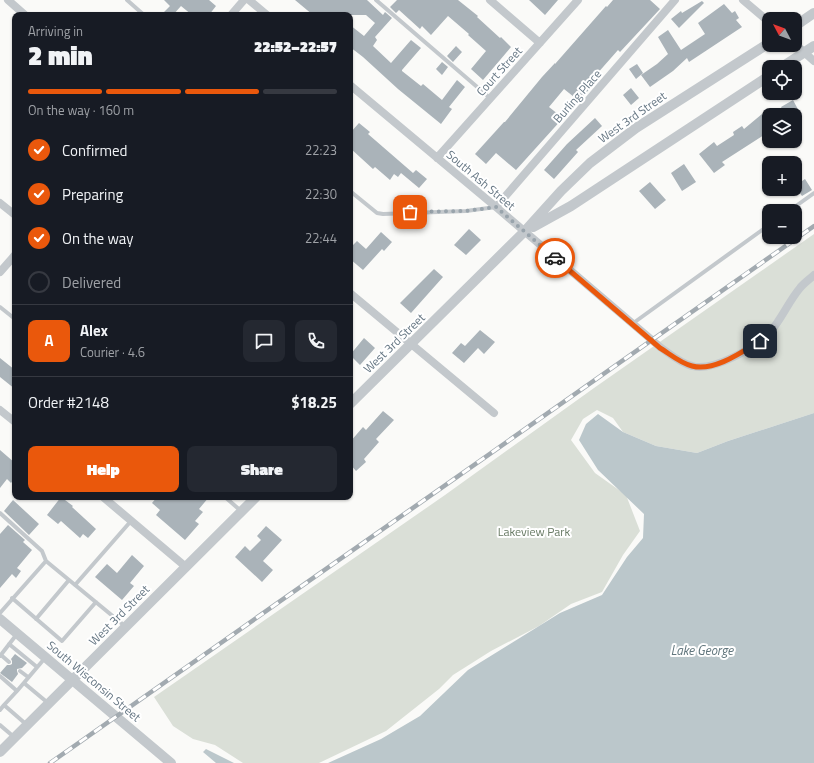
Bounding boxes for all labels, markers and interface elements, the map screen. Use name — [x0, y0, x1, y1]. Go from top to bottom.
north arrow — [762, 12, 802, 52]
map controls — [762, 12, 802, 244]
text: Arriving in — [28, 21, 83, 41]
text: 22:52–22:57 — [254, 35, 337, 58]
text: 2 min — [28, 36, 93, 75]
street label: Court Street — [472, 41, 527, 100]
button: locate — [762, 60, 802, 100]
street label: Burling Place — [548, 65, 606, 127]
street label: West 3rd Street — [594, 86, 671, 148]
text: On the way · 160 m — [28, 100, 134, 120]
button: layers — [762, 108, 802, 148]
icon: check — [28, 139, 50, 161]
text: Confirmed — [62, 139, 127, 162]
text: 22:23 — [305, 140, 337, 160]
street label: South Ash Street — [442, 145, 520, 215]
button: + — [762, 156, 802, 196]
icon: check — [28, 183, 50, 205]
text: Preparing — [62, 183, 123, 206]
text: 22:30 — [305, 184, 337, 204]
pin — [393, 195, 427, 229]
icon: bag — [399, 201, 421, 223]
button: − — [762, 204, 802, 244]
icon: check — [28, 227, 50, 249]
text: On the way — [62, 227, 134, 250]
text: 22:44 — [305, 228, 337, 248]
courier — [535, 238, 575, 278]
icon: car — [544, 247, 566, 269]
text: Delivered — [62, 271, 121, 294]
street label: West 3rd Street — [359, 308, 430, 377]
text: Alex — [80, 319, 108, 342]
button: chat — [243, 320, 285, 362]
button: phone — [295, 320, 337, 362]
pin — [743, 324, 777, 358]
text: A — [44, 329, 54, 352]
icon: home — [749, 330, 771, 352]
text: Courier · 4.6 — [80, 342, 145, 362]
text: Order #2148 — [28, 391, 109, 414]
text: $18.25 — [291, 391, 337, 414]
button: Help — [28, 446, 179, 492]
button: Share — [187, 446, 337, 492]
park label: Lakeview Park — [498, 522, 570, 541]
street label: West 3rd Street — [84, 580, 154, 650]
street label: South Wisconsin Street — [43, 636, 146, 727]
water label: Lake George — [671, 640, 734, 660]

